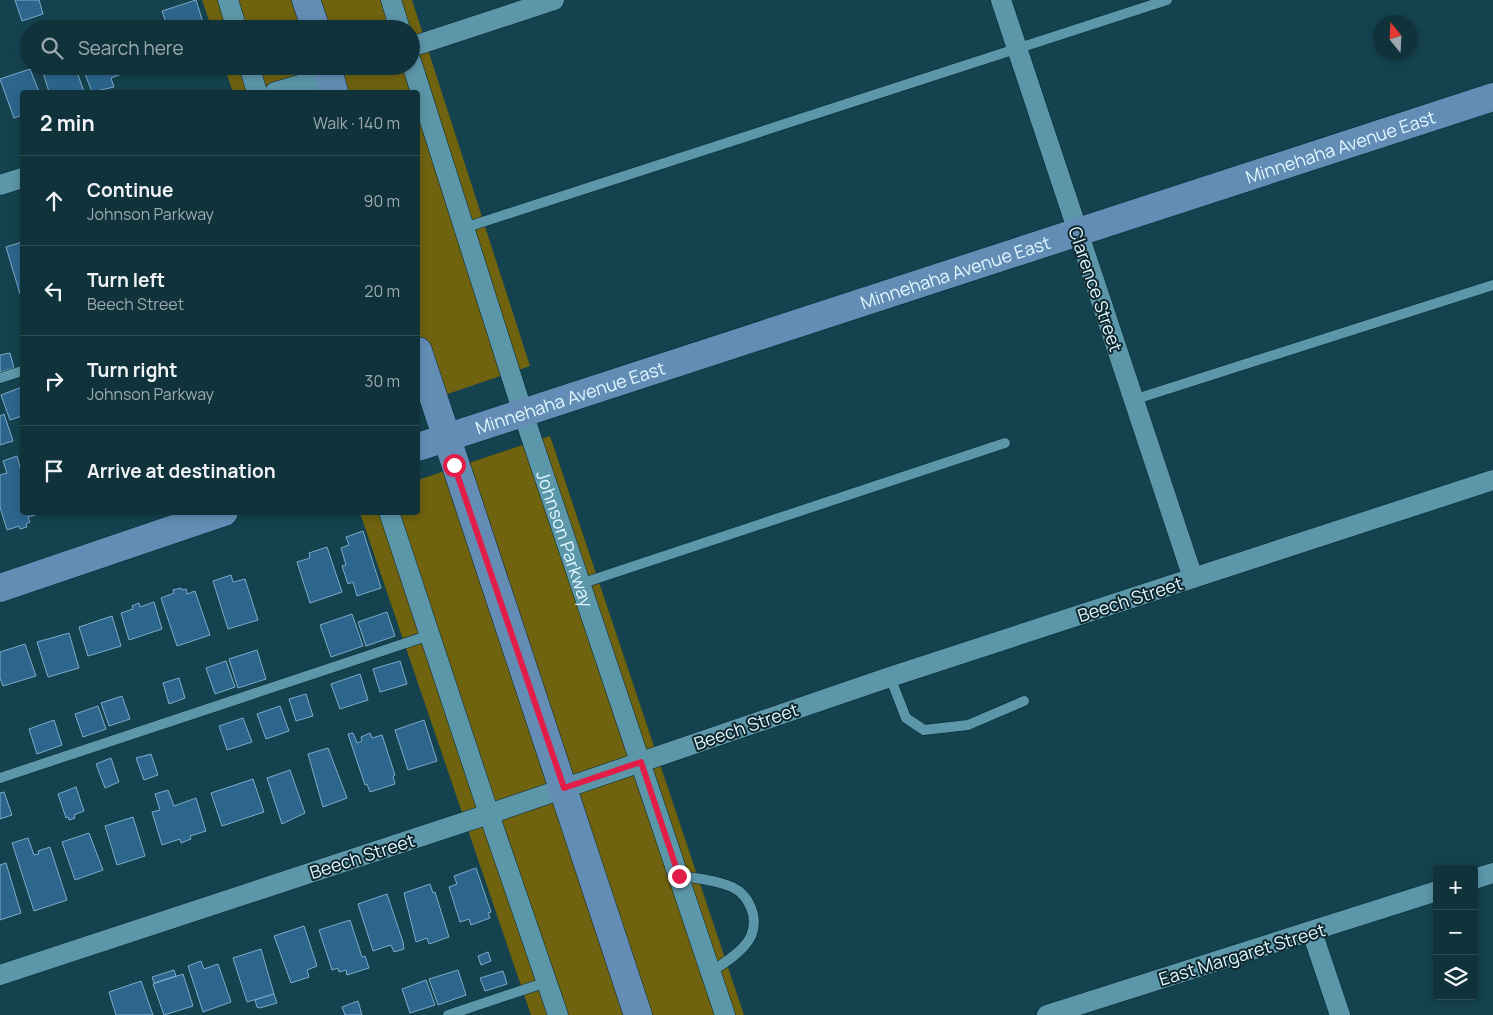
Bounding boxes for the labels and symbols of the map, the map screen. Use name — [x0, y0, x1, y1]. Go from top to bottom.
north arrow — [1373, 15, 1418, 60]
street label: Minnehaha Avenue East — [1242, 105, 1438, 189]
street label: Clarence Street — [1063, 223, 1129, 355]
street label: Minnehaha Avenue East — [857, 230, 1053, 314]
street label: Minnehaha Avenue East — [472, 355, 668, 440]
route start — [443, 454, 466, 477]
street label: Johnson Parkway — [531, 467, 599, 611]
street label: Beech Street — [1074, 571, 1186, 627]
street label: Beech Street — [690, 697, 802, 755]
street label: Beech Street — [306, 828, 418, 884]
route end — [668, 865, 691, 888]
street label: East Margaret Street — [1156, 917, 1328, 991]

